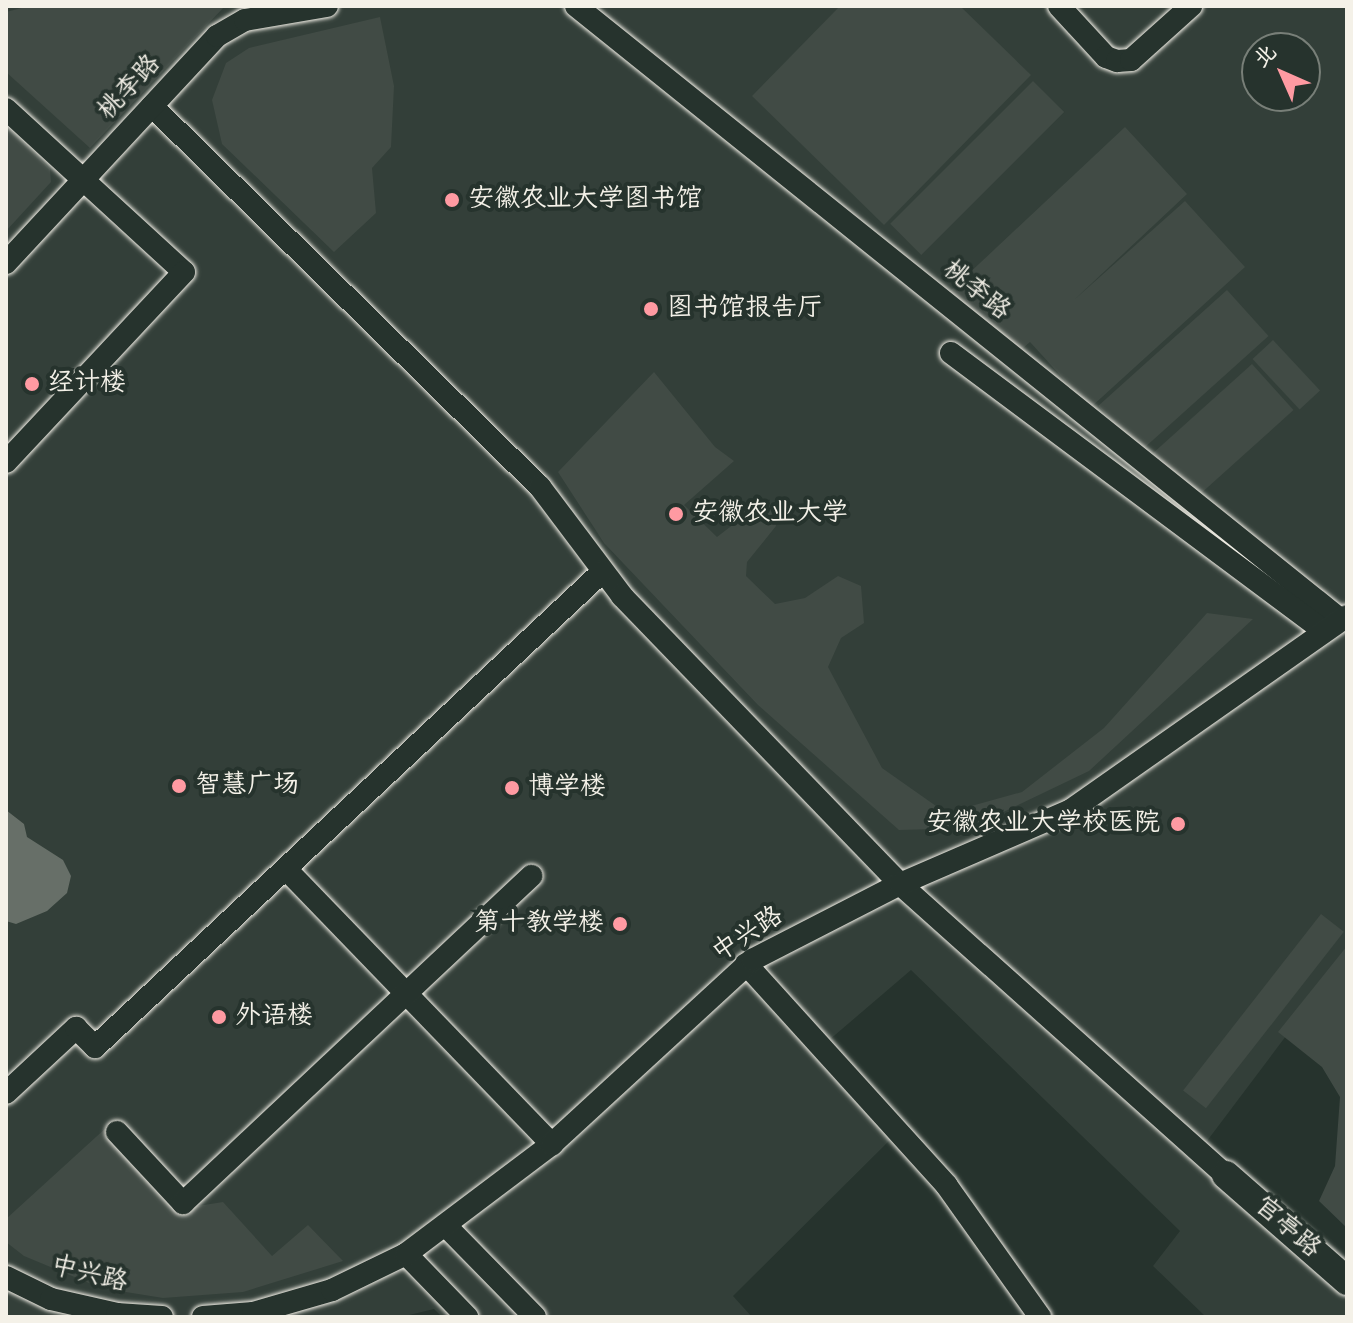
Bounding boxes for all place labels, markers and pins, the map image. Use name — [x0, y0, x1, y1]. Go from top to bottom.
place label: 安徽农业大学图书馆 — [468, 184, 702, 216]
marker: 安徽农业大学图书馆 — [443, 191, 461, 209]
place label: 图书馆报告厅 — [667, 293, 823, 325]
marker: 图书馆报告厅 — [642, 300, 660, 318]
place label: 经计楼 — [48, 368, 126, 400]
marker: 经计楼 — [23, 375, 41, 393]
place label: 安徽农业大学 — [692, 498, 848, 530]
marker: 安徽农业大学 — [667, 505, 685, 523]
place label: 智慧广场 — [195, 770, 299, 802]
place label: 博学楼 — [528, 772, 606, 804]
marker: 智慧广场 — [170, 777, 188, 795]
marker: 博学楼 — [503, 779, 521, 797]
place label: 安徽农业大学校医院 — [926, 808, 1160, 840]
marker: 安徽农业大学校医院 — [1167, 813, 1189, 835]
place label: 第十教学楼 — [474, 908, 604, 940]
marker: 第十教学楼 — [611, 915, 629, 933]
place label: 外语楼 — [235, 1001, 313, 1033]
marker: 外语楼 — [210, 1008, 228, 1026]

